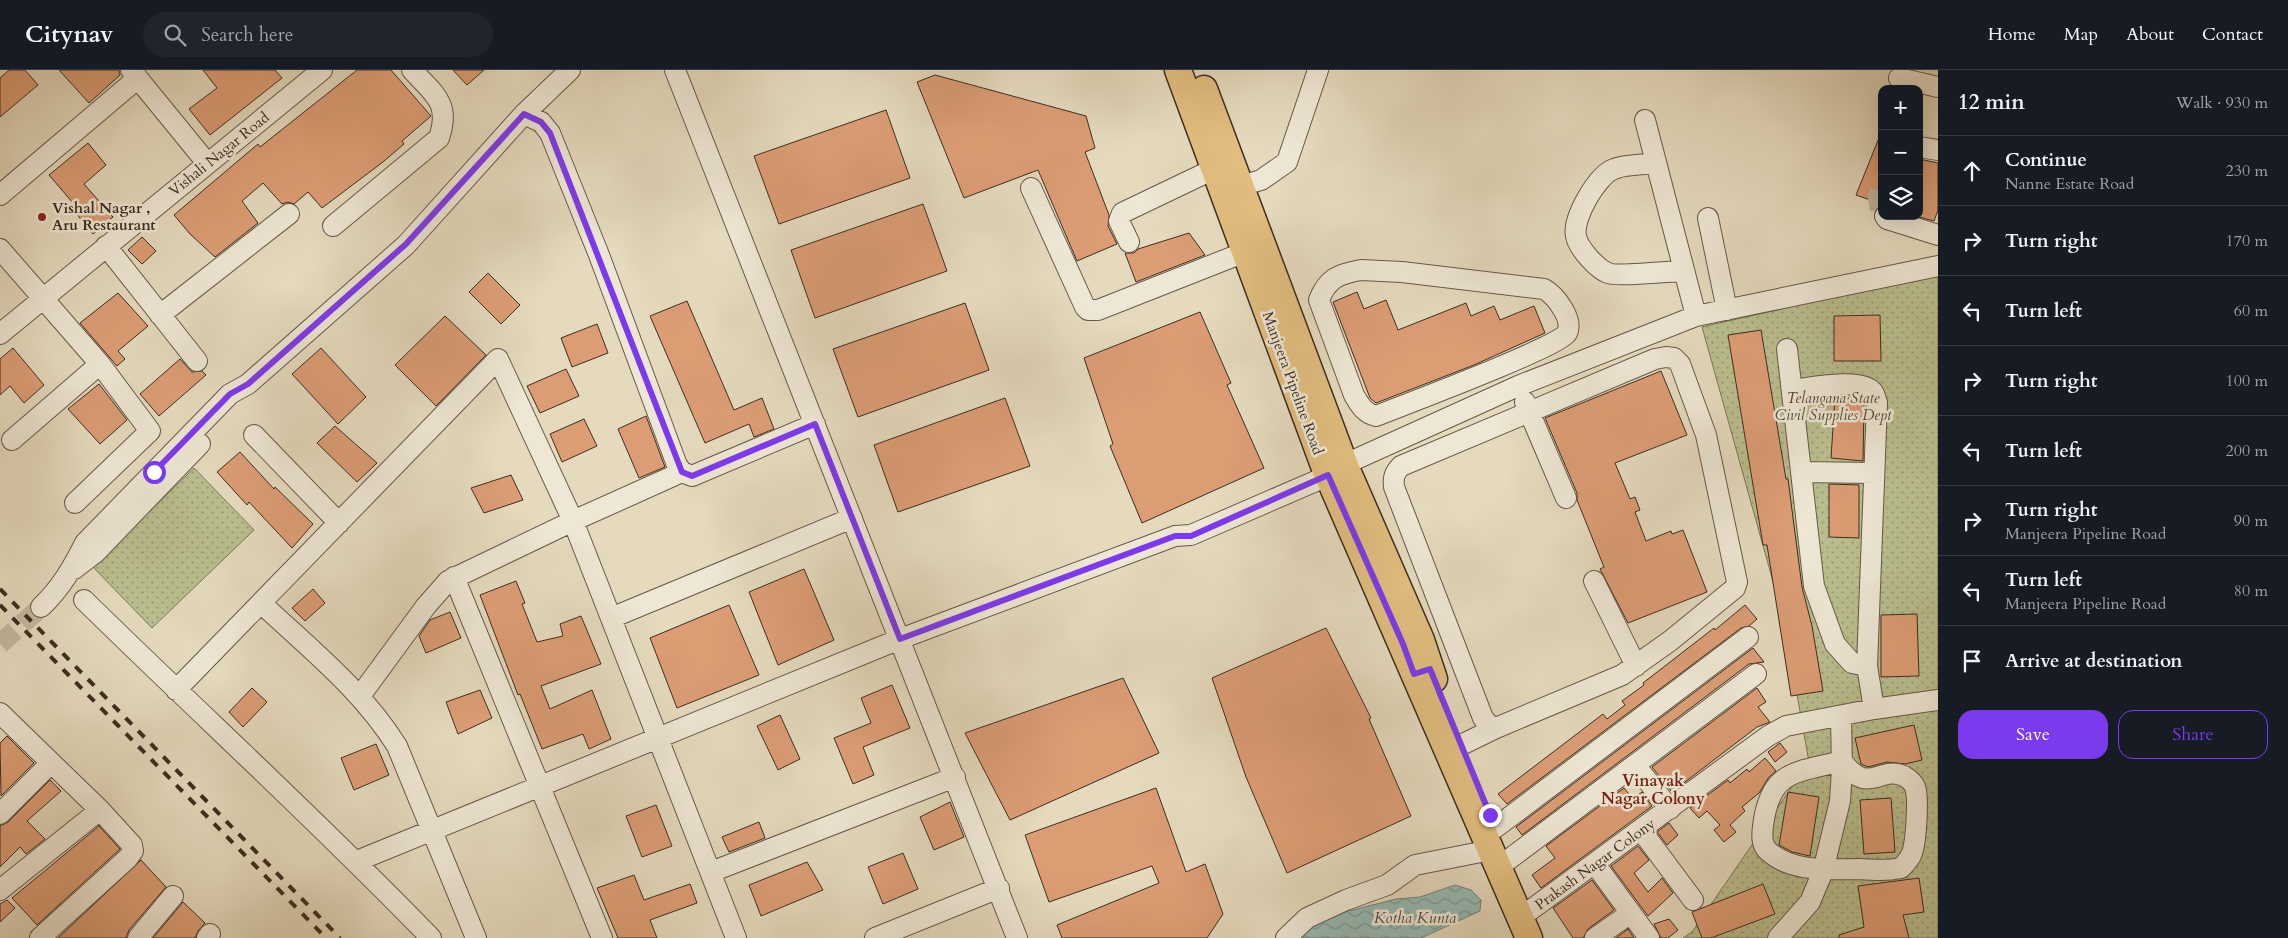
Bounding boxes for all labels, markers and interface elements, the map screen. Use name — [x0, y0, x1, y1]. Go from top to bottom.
search box — [143, 12, 493, 57]
text: Citynav — [25, 18, 113, 51]
icon: search — [161, 21, 189, 49]
text: Search here — [201, 22, 293, 48]
text: Home — [1988, 22, 2036, 47]
text: Map — [2064, 22, 2098, 47]
text: About — [2126, 22, 2174, 47]
text: Contact — [2202, 22, 2263, 47]
map controls — [1878, 85, 1923, 220]
button: + — [1878, 85, 1923, 130]
text: 12 min — [1958, 88, 2025, 117]
text: Walk · 930 m — [2176, 92, 2268, 114]
street label: Vishali Nagar Road — [165, 107, 273, 201]
button: − — [1878, 130, 1923, 175]
text: Continue — [2005, 147, 2087, 173]
icon: ahead — [1958, 157, 1986, 185]
text: 230 m — [2226, 160, 2268, 182]
text: Nanne Estate Road — [2005, 173, 2134, 195]
button: layers — [1878, 175, 1923, 220]
place label: Vishal Nagar , Aru Restaurant — [52, 198, 156, 235]
marker: Vishal Nagar , Aru Restaurant — [36, 211, 48, 223]
icon: right — [1958, 227, 1986, 255]
text: Turn right — [2005, 228, 2097, 254]
text: 170 m — [2226, 230, 2268, 252]
icon: left — [1958, 297, 1986, 325]
text: Turn left — [2005, 298, 2082, 324]
text: 60 m — [2234, 300, 2268, 322]
street label: Manjeera Pipeline Road — [1258, 309, 1328, 457]
icon: right — [1958, 367, 1986, 395]
text: Turn right — [2005, 368, 2097, 394]
text: 100 m — [2226, 370, 2268, 392]
park label: Telangana State Civil Supplies Dept — [1775, 388, 1892, 425]
icon: left — [1958, 437, 1986, 465]
text: Turn left — [2005, 438, 2082, 464]
text: 200 m — [2226, 440, 2268, 462]
route start — [143, 461, 166, 484]
text: Turn right — [2005, 497, 2097, 523]
icon: right — [1958, 507, 1986, 535]
text: 90 m — [2234, 510, 2268, 532]
text: Manjeera Pipeline Road — [2005, 523, 2166, 545]
text: Turn left — [2005, 567, 2082, 593]
icon: left — [1958, 577, 1986, 605]
text: 80 m — [2234, 580, 2268, 602]
text: Manjeera Pipeline Road — [2005, 593, 2166, 615]
icon: arrive — [1958, 647, 1986, 675]
text: Arrive at destination — [2005, 648, 2182, 674]
button: Save — [1958, 710, 2108, 759]
button: Share — [2118, 710, 2268, 759]
district label: Vinayak Nagar Colony — [1601, 770, 1705, 810]
route end — [1479, 804, 1502, 827]
street label: Prakash Nagar Colony — [1531, 813, 1659, 914]
water label: Kotha Kunta — [1374, 907, 1456, 929]

